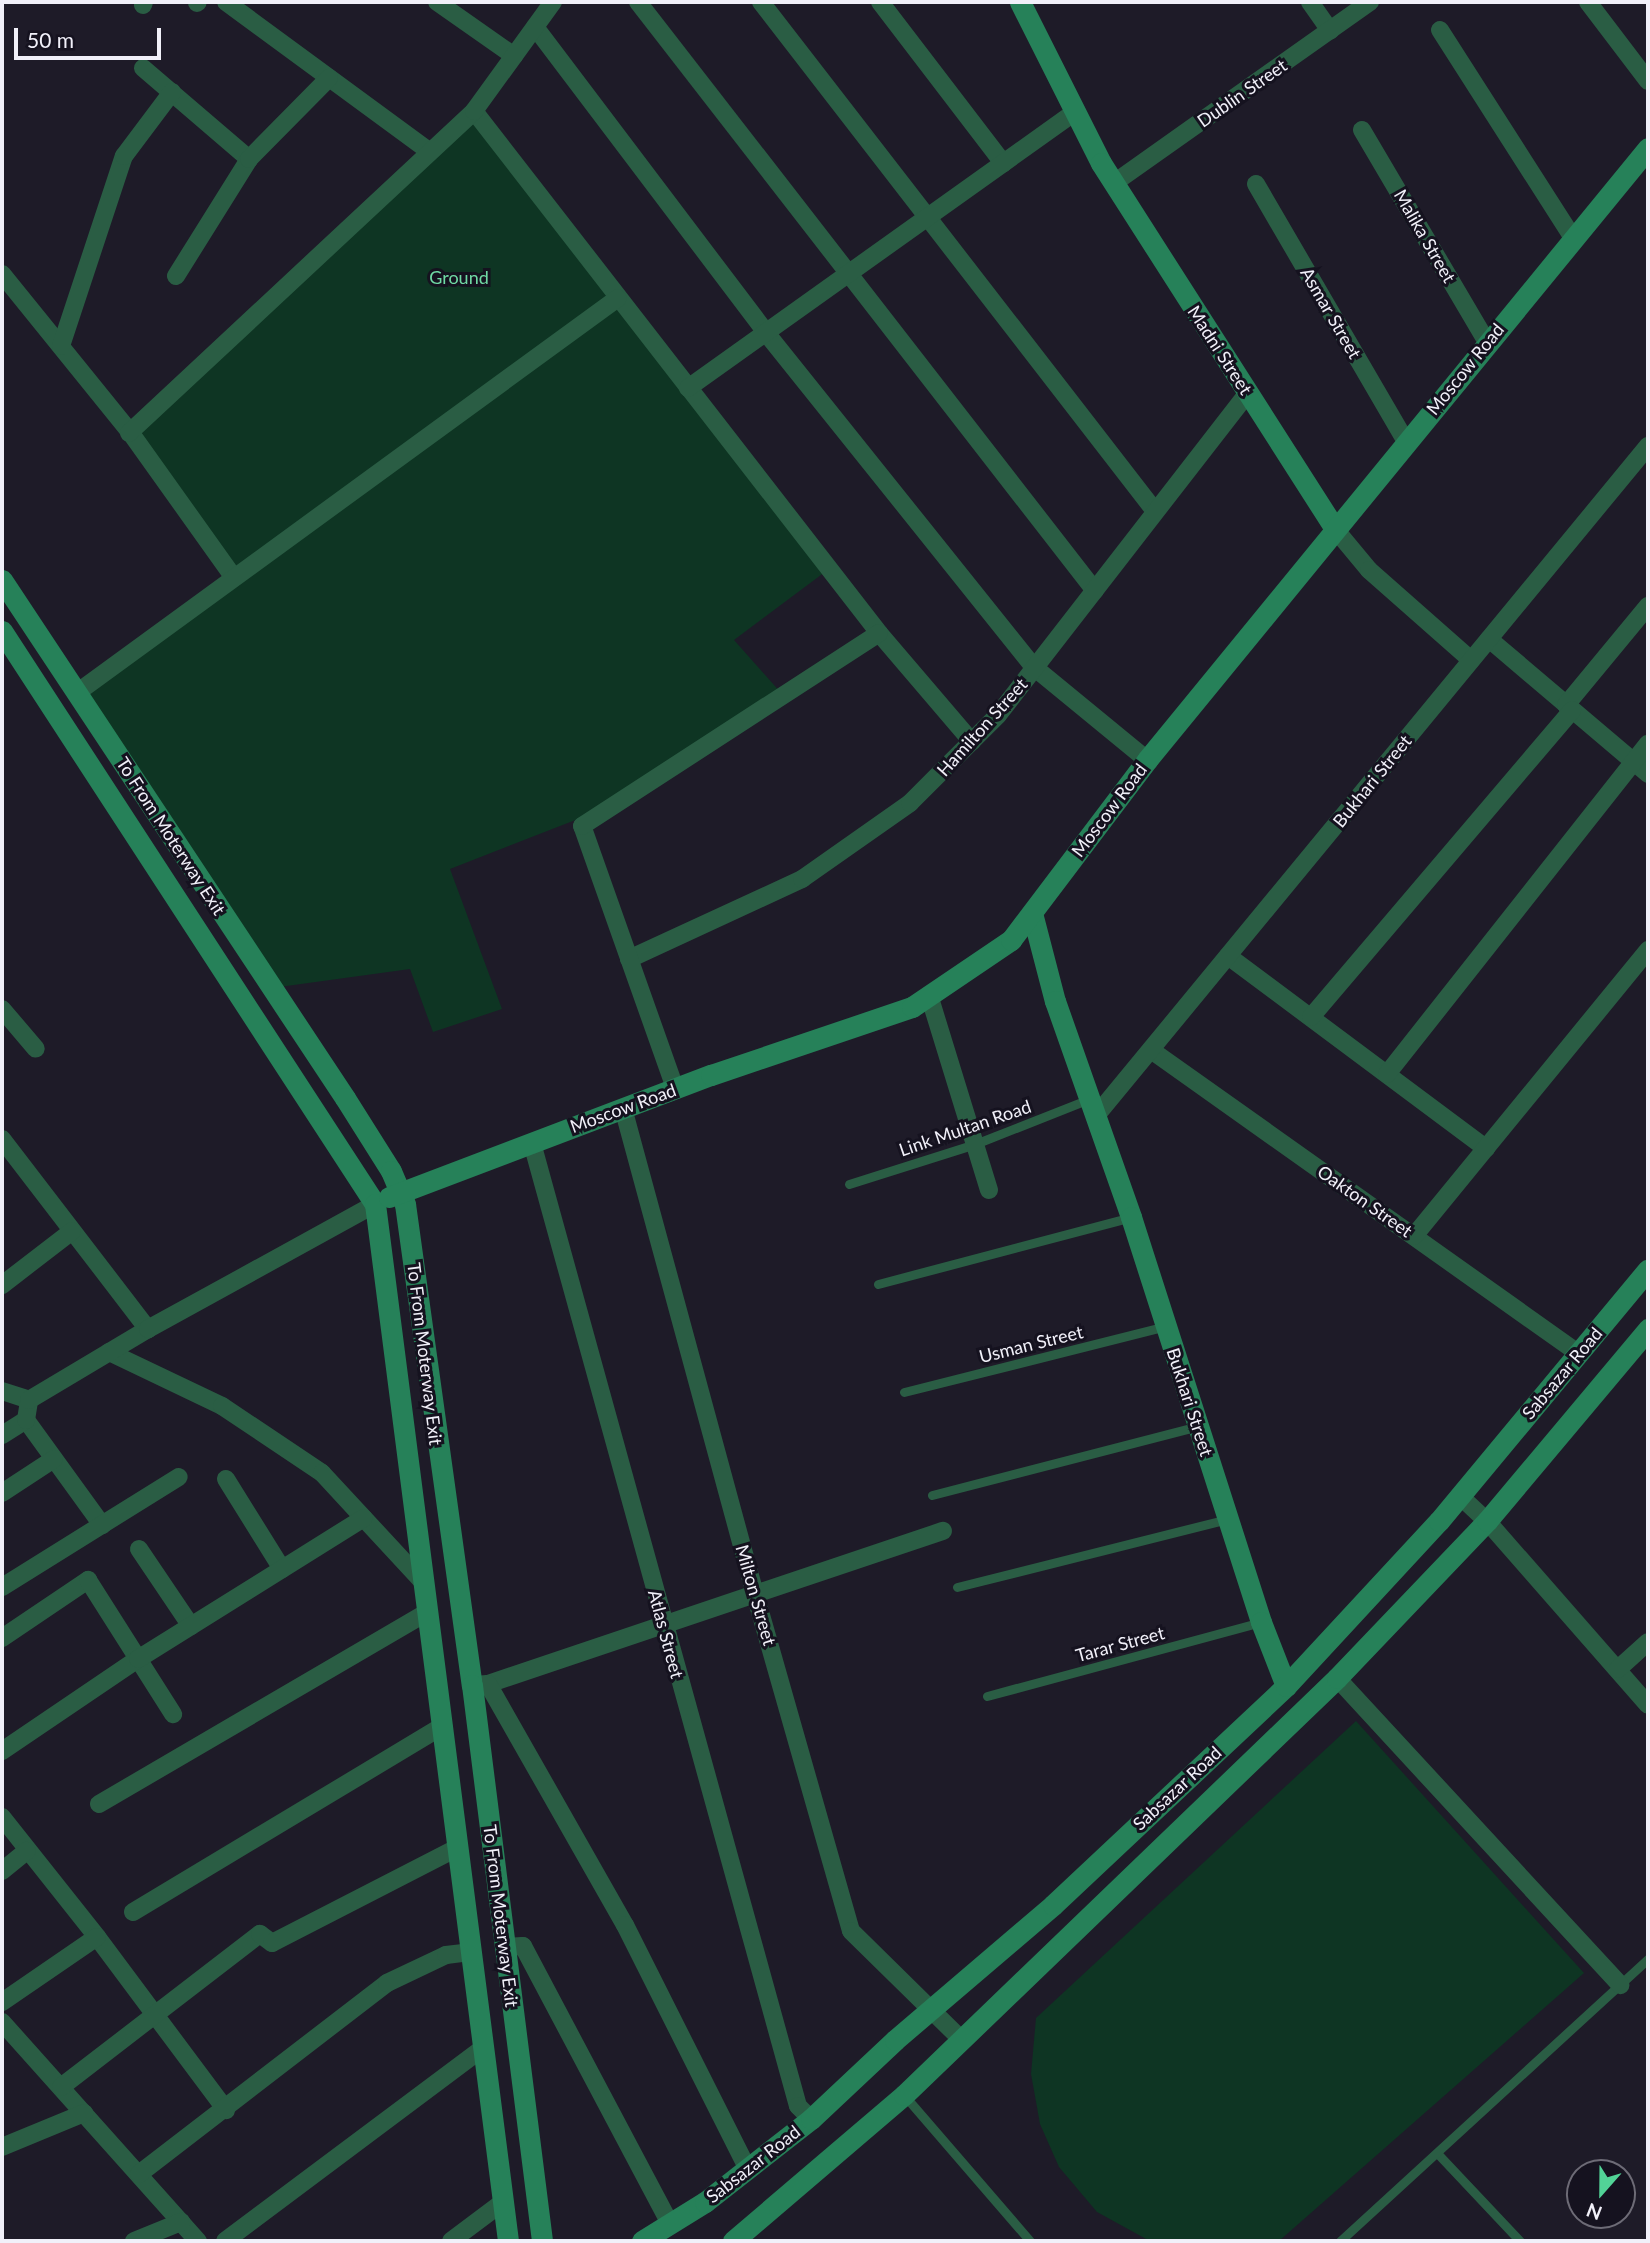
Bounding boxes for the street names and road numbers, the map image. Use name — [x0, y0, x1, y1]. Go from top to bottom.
street label: Dublin Street — [1193, 54, 1291, 132]
street label: Malika Street — [1390, 186, 1460, 286]
street label: Asmar Street — [1296, 263, 1366, 363]
street label: Madni Street — [1183, 301, 1257, 399]
street label: Moscow Road — [1421, 319, 1509, 419]
street label: Hamilton Street — [932, 674, 1032, 780]
street label: Bukhari Street — [1328, 730, 1416, 832]
street label: To From Moterway Exit — [112, 753, 230, 919]
street label: Moscow Road — [1067, 759, 1151, 861]
street label: Moscow Road — [567, 1079, 679, 1137]
street label: Link Multan Road — [896, 1095, 1034, 1161]
street label: Oakton Street — [1313, 1160, 1417, 1242]
street label: To From Moterway Exit — [403, 1261, 447, 1447]
street label: Usman Street — [977, 1321, 1085, 1367]
street label: Sabsazar Road — [1517, 1323, 1607, 1423]
street label: Bukhari Street — [1162, 1345, 1218, 1459]
street label: Milton Street — [731, 1542, 781, 1648]
street label: Atlas Street — [644, 1587, 688, 1681]
street label: Tarar Street — [1073, 1622, 1167, 1666]
street label: Sabsazar Road — [1128, 1741, 1226, 1835]
street label: To From Moterway Exit — [479, 1823, 523, 2009]
street label: Sabsazar Road — [702, 2121, 804, 2207]

